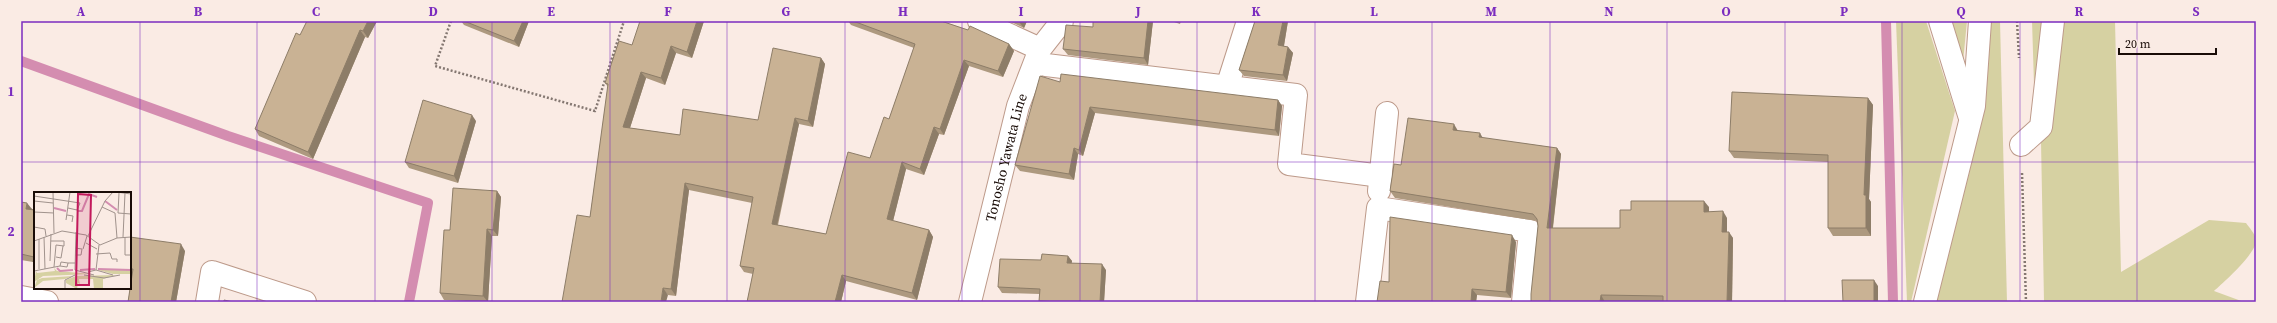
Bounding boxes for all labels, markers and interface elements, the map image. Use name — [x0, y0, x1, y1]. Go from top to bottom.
text: A — [77, 3, 86, 20]
text: B — [194, 3, 203, 20]
text: C — [312, 3, 320, 20]
text: D — [428, 3, 438, 20]
text: E — [547, 3, 555, 20]
text: F — [664, 3, 672, 20]
text: G — [782, 3, 791, 20]
text: H — [898, 3, 908, 20]
text: I — [1018, 3, 1024, 20]
text: J — [1134, 3, 1141, 20]
text: K — [1251, 3, 1261, 20]
text: L — [1370, 3, 1378, 20]
text: M — [1485, 3, 1497, 20]
text: N — [1604, 3, 1614, 20]
text: O — [1721, 3, 1731, 20]
text: P — [1840, 3, 1848, 20]
text: Q — [1956, 3, 1966, 20]
text: R — [2075, 3, 2084, 20]
text: S — [2192, 3, 2200, 20]
scale bar — [2119, 30, 2216, 56]
text: 20 m — [2125, 36, 2151, 52]
text: 1 — [7, 83, 15, 100]
street label: Tonosho Yawata Line — [980, 90, 1032, 224]
inset map — [34, 192, 131, 289]
text: 2 — [7, 223, 15, 240]

